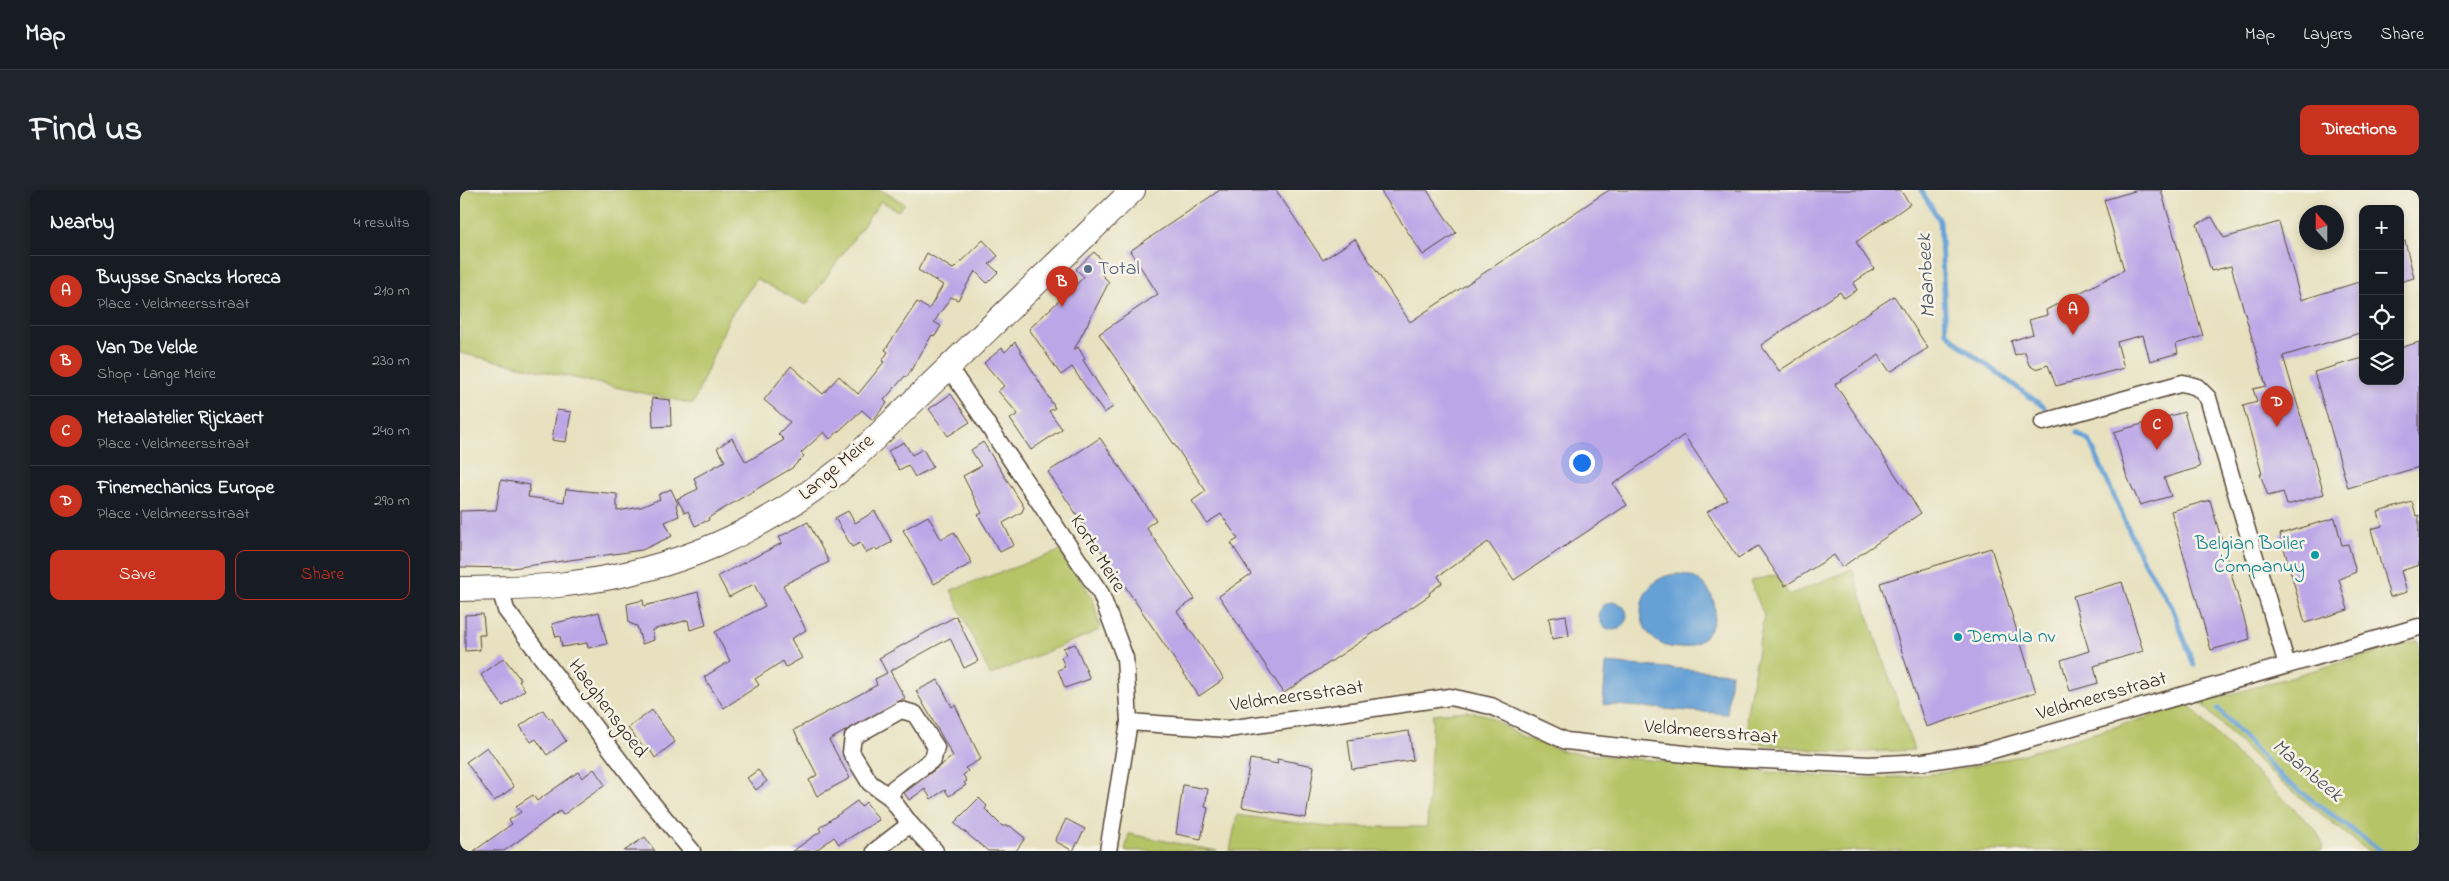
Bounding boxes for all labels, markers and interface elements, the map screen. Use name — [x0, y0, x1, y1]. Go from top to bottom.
text: Map — [25, 17, 66, 52]
text: Map — [2245, 22, 2275, 48]
text: Layers — [2303, 22, 2353, 48]
text: Share — [2381, 22, 2424, 48]
text: Find us — [30, 105, 142, 156]
button: Directions — [2300, 105, 2419, 155]
north arrow — [2299, 205, 2344, 250]
map controls — [2359, 205, 2404, 385]
button: + — [2359, 205, 2404, 250]
text: Nearby — [50, 208, 114, 238]
text: 4 results — [354, 211, 410, 235]
water label: Maanbeek — [1910, 232, 1944, 319]
button: − — [2359, 250, 2404, 295]
place label: Total — [1098, 255, 1140, 284]
marker: Total — [1082, 263, 1094, 275]
text: Buysse Snacks Horeca — [97, 265, 281, 292]
pin: B — [1046, 266, 1078, 307]
text: A — [61, 279, 71, 303]
text: 210 m — [374, 279, 410, 303]
text: Place · Veldmeersstraat — [97, 292, 250, 316]
pin: A — [2057, 294, 2089, 335]
button: locate — [2359, 295, 2404, 340]
text: Van De Velde — [97, 335, 197, 362]
button: layers — [2359, 340, 2404, 385]
text: B — [61, 349, 71, 373]
text: 230 m — [372, 349, 410, 373]
text: Shop · Lange Meire — [97, 362, 216, 386]
pin: D — [2261, 386, 2293, 427]
text: Metaalatelier Rijckaert — [97, 405, 264, 432]
pin: C — [2141, 409, 2173, 450]
text: C — [62, 419, 70, 443]
text: 240 m — [372, 419, 410, 443]
street label: Lange Meire — [793, 428, 882, 509]
text: Place · Veldmeersstraat — [97, 432, 250, 456]
your location — [1569, 450, 1595, 476]
text: Finemechanics Europe — [97, 475, 274, 502]
text: D — [60, 489, 72, 513]
text: 290 m — [374, 489, 410, 513]
text: Place · Veldmeersstraat — [97, 502, 250, 526]
street label: Korte Meire — [1062, 509, 1132, 599]
place label: Belgian Boiler Companuy — [2194, 530, 2306, 582]
marker: Belgian Boiler Companuy — [2309, 549, 2321, 561]
button: Save — [50, 550, 225, 600]
button: Share — [235, 550, 410, 600]
place label: Demula nv — [1967, 623, 2056, 652]
marker: Demula nv — [1952, 631, 1964, 643]
street label: Haeghensgoed — [559, 653, 654, 765]
street label: Veldmeersstraat — [2033, 664, 2171, 730]
street label: Veldmeersstraat — [1228, 673, 1366, 721]
street label: Veldmeersstraat — [1642, 713, 1779, 753]
water label: Maanbeek — [2265, 732, 2350, 810]

